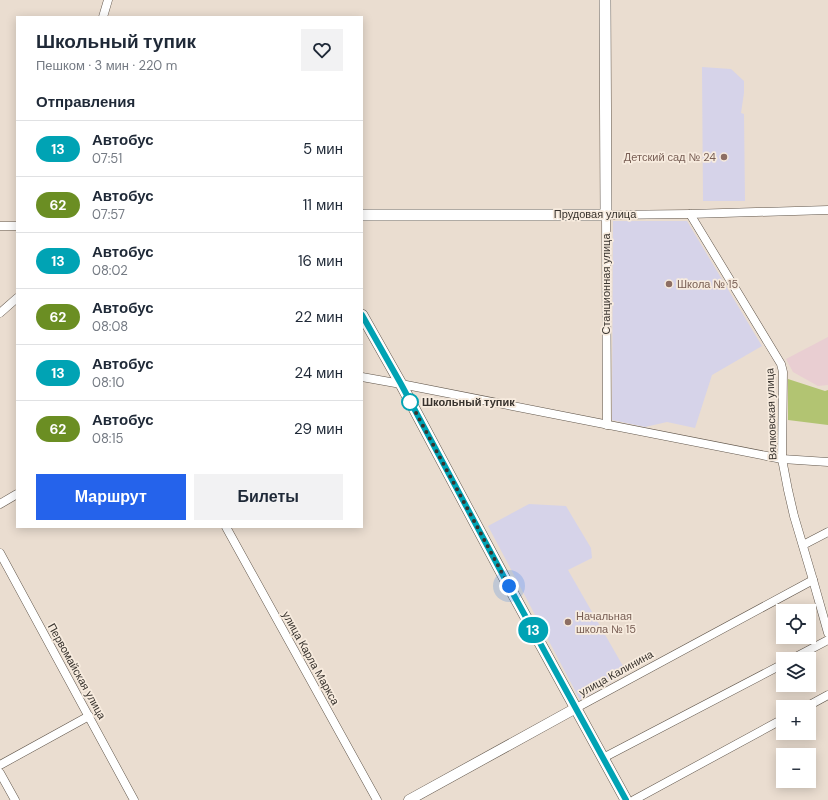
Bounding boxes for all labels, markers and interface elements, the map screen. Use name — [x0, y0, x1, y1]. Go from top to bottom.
text: Школьный тупик — [36, 29, 196, 54]
button: heart — [301, 29, 343, 71]
text: Пешком · 3 мин · 220 m — [36, 57, 177, 74]
text: Отправления — [36, 92, 135, 112]
text: Автобус — [92, 130, 154, 150]
text: 5 мин — [303, 139, 343, 159]
text: 13 — [51, 140, 65, 158]
text: 07:51 — [92, 150, 122, 167]
place label: Детский сад № 24 — [624, 150, 716, 164]
marker: Детский сад № 24 — [719, 152, 729, 162]
text: Автобус — [92, 186, 154, 206]
text: 11 мин — [303, 195, 343, 215]
text: 62 — [50, 196, 66, 214]
text: 07:57 — [92, 206, 125, 223]
street label: Прудовая улица — [554, 207, 637, 221]
street label: Станционная улица — [599, 233, 613, 335]
text: Автобус — [92, 242, 154, 262]
text: 16 мин — [298, 251, 343, 271]
text: 13 — [51, 252, 65, 270]
text: 08:02 — [92, 262, 128, 279]
place label: Школа № 15 — [677, 277, 739, 291]
marker: Школа № 15 — [664, 279, 674, 289]
text: Автобус — [92, 298, 154, 318]
text: 22 мин — [295, 307, 343, 327]
text: 62 — [50, 308, 66, 326]
text: 08:08 — [92, 318, 128, 335]
text: Автобус — [92, 354, 154, 374]
text: 24 мин — [295, 363, 343, 383]
text: 13 — [51, 364, 65, 382]
street label: Вялковская улица — [762, 367, 780, 460]
text: 08:10 — [92, 374, 124, 391]
marker: Школьный тупик — [401, 393, 419, 411]
place label: Школьный тупик — [422, 395, 515, 409]
text: Автобус — [92, 410, 154, 430]
text: 29 мин — [294, 419, 343, 439]
text: 62 — [50, 420, 66, 438]
text: 08:15 — [92, 430, 123, 447]
button: Маршрут — [36, 474, 186, 520]
button: Билеты — [194, 474, 343, 520]
your location — [499, 576, 519, 596]
map controls — [776, 604, 816, 788]
button: locate — [776, 604, 816, 644]
street label: улица Карла Маркса — [279, 609, 343, 708]
place label: Начальная школа № 15 — [576, 609, 636, 636]
line badge: 13 — [515, 617, 551, 643]
marker: Начальная школа № 15 — [563, 617, 573, 627]
street label: Первомайская улица — [45, 621, 110, 722]
text: 13 — [526, 621, 540, 639]
street label: улица Калинина — [576, 646, 656, 699]
button: layers — [776, 652, 816, 692]
button: + — [776, 700, 816, 740]
button: − — [776, 748, 816, 788]

